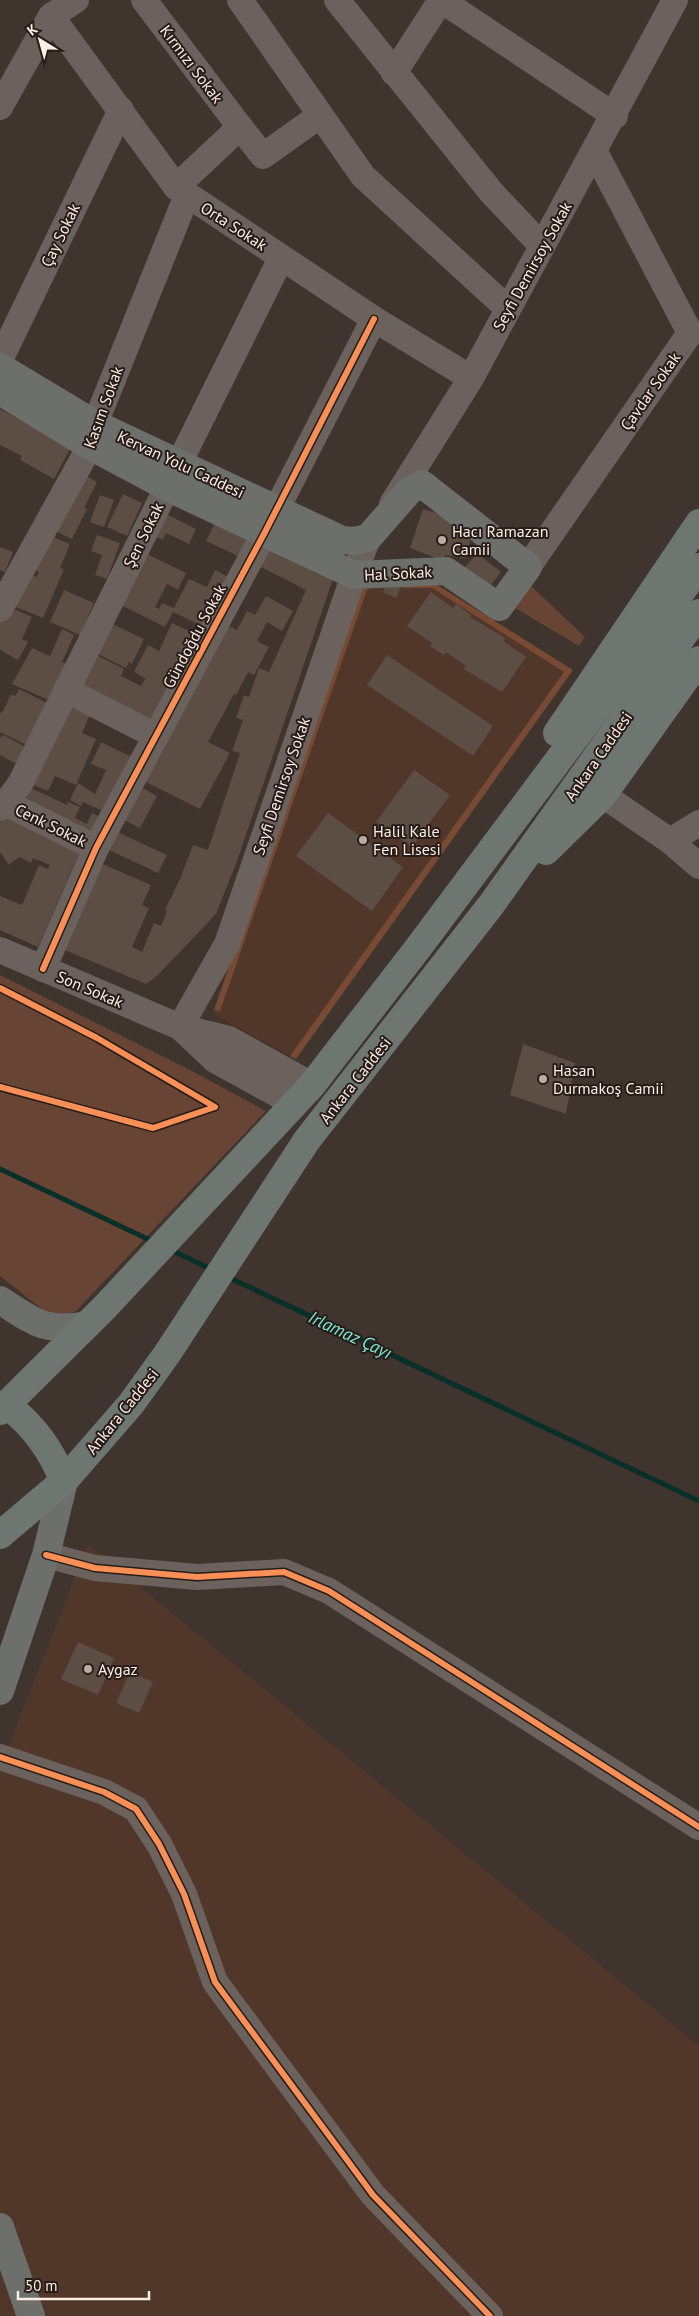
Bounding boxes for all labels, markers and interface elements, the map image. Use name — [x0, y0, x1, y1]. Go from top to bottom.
north arrow — [15, 15, 65, 65]
text: K — [23, 20, 41, 39]
street label: Kırmızı Sokak — [156, 21, 228, 107]
street label: Orta Sokak — [197, 197, 271, 255]
street label: Seyfi Demirsoy Sokak — [488, 198, 576, 334]
street label: Çay Sokak — [36, 200, 84, 270]
street label: Çavdar Sokak — [616, 348, 685, 434]
street label: Kasım Sokak — [79, 363, 127, 451]
street label: Kervan Yolu Caddesi — [114, 426, 248, 502]
street label: Şen Sokak — [119, 499, 167, 571]
place label: Hacı Ramazan Camii — [452, 521, 549, 559]
marker: Hacı Ramazan Camii — [436, 534, 448, 546]
street label: Hal Sokak — [364, 561, 433, 585]
street label: Gündoğdu Sokak — [158, 580, 230, 691]
street label: Ankara Caddesi — [560, 707, 636, 805]
street label: Seyfi Demirsoy Sokak — [248, 714, 314, 858]
street label: Cenk Sokak — [12, 799, 90, 851]
place label: Halil Kale Fen Lisesi — [373, 821, 441, 859]
marker: Halil Kale Fen Lisesi — [357, 834, 369, 846]
street label: Son Sokak — [54, 966, 127, 1012]
street label: Ankara Caddesi — [315, 1033, 395, 1127]
place label: Hasan Durmakoş Camii — [553, 1060, 664, 1098]
marker: Hasan Durmakoş Camii — [537, 1073, 549, 1085]
water label: Irlamaz Çayı — [305, 1305, 396, 1364]
street label: Ankara Caddesi — [81, 1364, 163, 1458]
place label: Aygaz — [98, 1659, 138, 1679]
marker: Aygaz — [82, 1663, 94, 1675]
scale bar — [18, 2268, 149, 2300]
text: 50 m — [25, 2276, 58, 2295]

